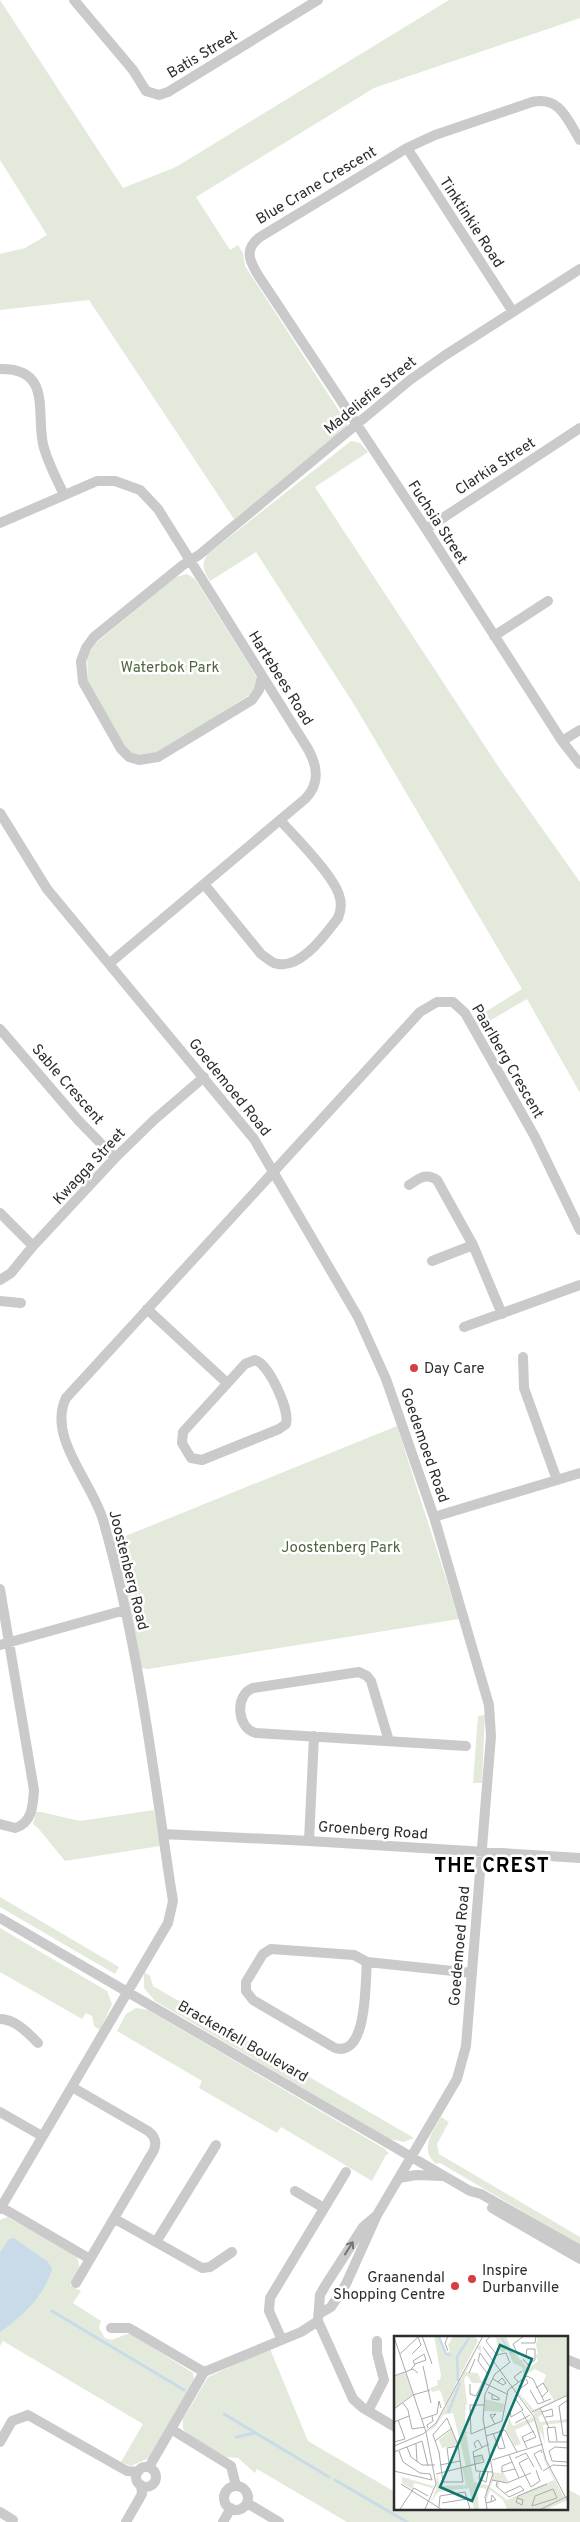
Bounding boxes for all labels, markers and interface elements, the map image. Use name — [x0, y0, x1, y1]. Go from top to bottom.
street label: Batis Street — [164, 27, 241, 84]
street label: Blue Crane Crescent — [253, 143, 380, 230]
street label: Tinktinkie Road — [434, 174, 507, 272]
street label: Madeliefie Street — [321, 353, 421, 439]
street label: Clarkia Street — [452, 434, 540, 500]
street label: Fuchsia Street — [403, 477, 471, 568]
street label: Hartebees Road — [243, 628, 316, 730]
park label: Waterbok Park — [121, 659, 219, 678]
street label: Paarlberg Crescent — [466, 1001, 547, 1122]
street label: Goedemoed Road — [184, 1035, 274, 1141]
street label: Sable Crescent — [27, 1041, 107, 1129]
street label: Kwagga Street — [50, 1125, 130, 1209]
place label: Day Care — [424, 1360, 485, 1379]
marker: Day Care — [408, 1362, 420, 1374]
street label: Goedemoed Road — [395, 1385, 452, 1506]
street label: Joostenberg Road — [103, 1508, 152, 1632]
park label: Joostenberg Park — [281, 1539, 401, 1558]
street label: Groenberg Road — [317, 1818, 428, 1845]
district label: THE CREST — [434, 1854, 550, 1880]
street label: Goedemoed Road — [446, 1885, 475, 2007]
street label: Brackenfell Boulevard — [174, 1997, 311, 2087]
one-way arrow — [344, 2242, 354, 2256]
place label: Inspire Durbanville — [482, 2262, 559, 2298]
place label: Graanendal Shopping Centre — [333, 2269, 445, 2305]
marker: Inspire Durbanville — [466, 2273, 478, 2285]
marker: Graanendal Shopping Centre — [449, 2280, 461, 2292]
inset map — [394, 2336, 568, 2510]

